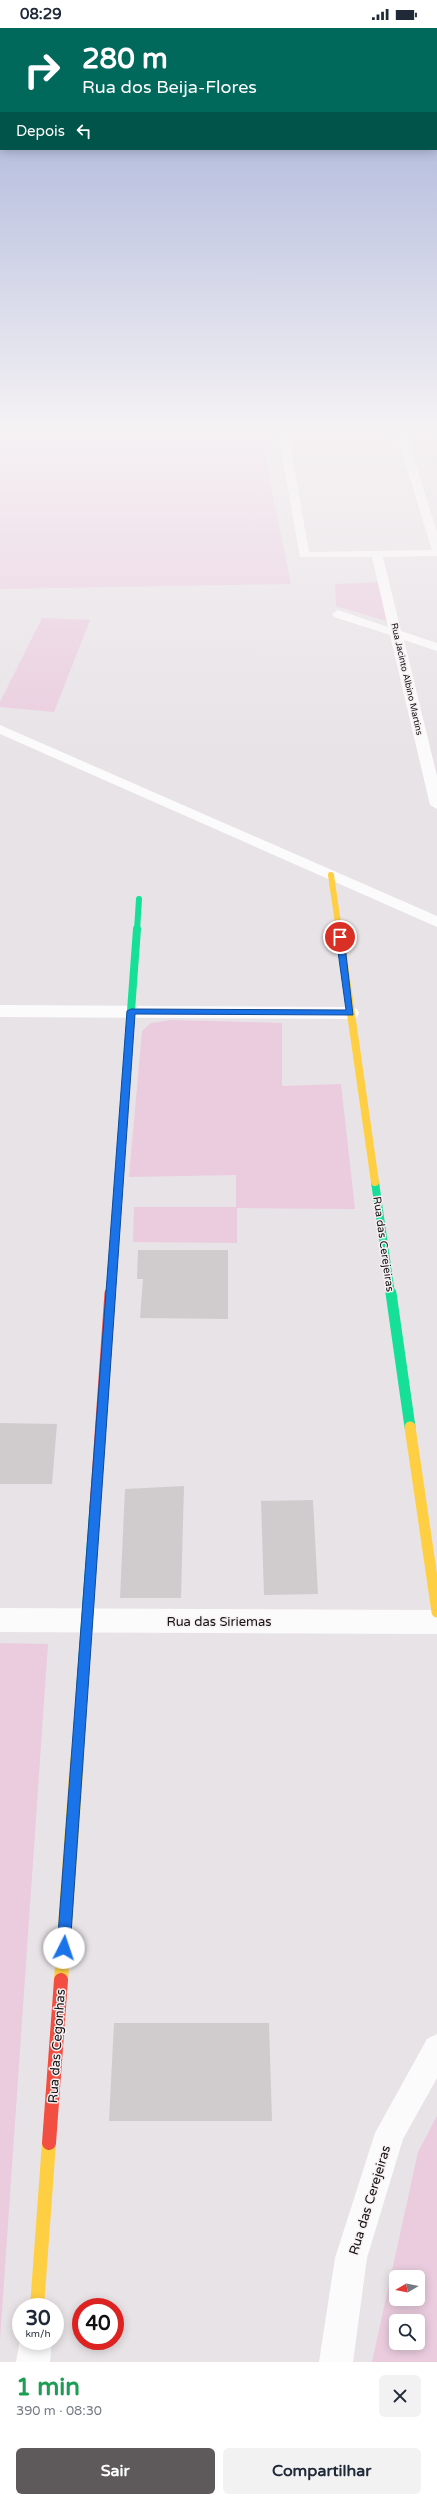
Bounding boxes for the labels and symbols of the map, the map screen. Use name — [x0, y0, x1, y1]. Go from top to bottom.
street label: Rua Jacinto Albino Martins — [388, 622, 425, 736]
pin — [323, 920, 357, 954]
street label: Rua das Cerejeiras — [370, 1196, 397, 1293]
street label: Rua das Siriemas — [166, 1614, 272, 1630]
position arrow — [43, 1927, 85, 1969]
street label: Rua das Cegonhas — [45, 1988, 69, 2104]
street label: Rua das Cerejeiras — [346, 2144, 394, 2257]
north arrow — [389, 2270, 425, 2306]
speed limit sign: 40 — [72, 2298, 124, 2350]

